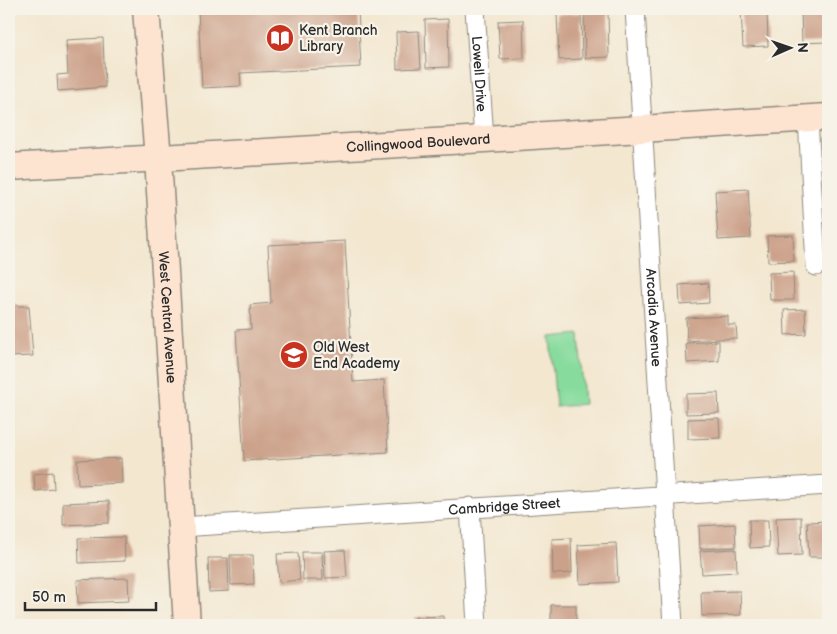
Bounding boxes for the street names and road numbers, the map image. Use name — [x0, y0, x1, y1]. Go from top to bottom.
street label: Lowell Drive — [468, 35, 490, 112]
street label: Collingwood Boulevard — [346, 131, 491, 156]
street label: West Central Avenue — [155, 251, 180, 384]
street label: Arcadia Avenue — [642, 268, 665, 367]
street label: Cambridge Street — [448, 494, 562, 519]

